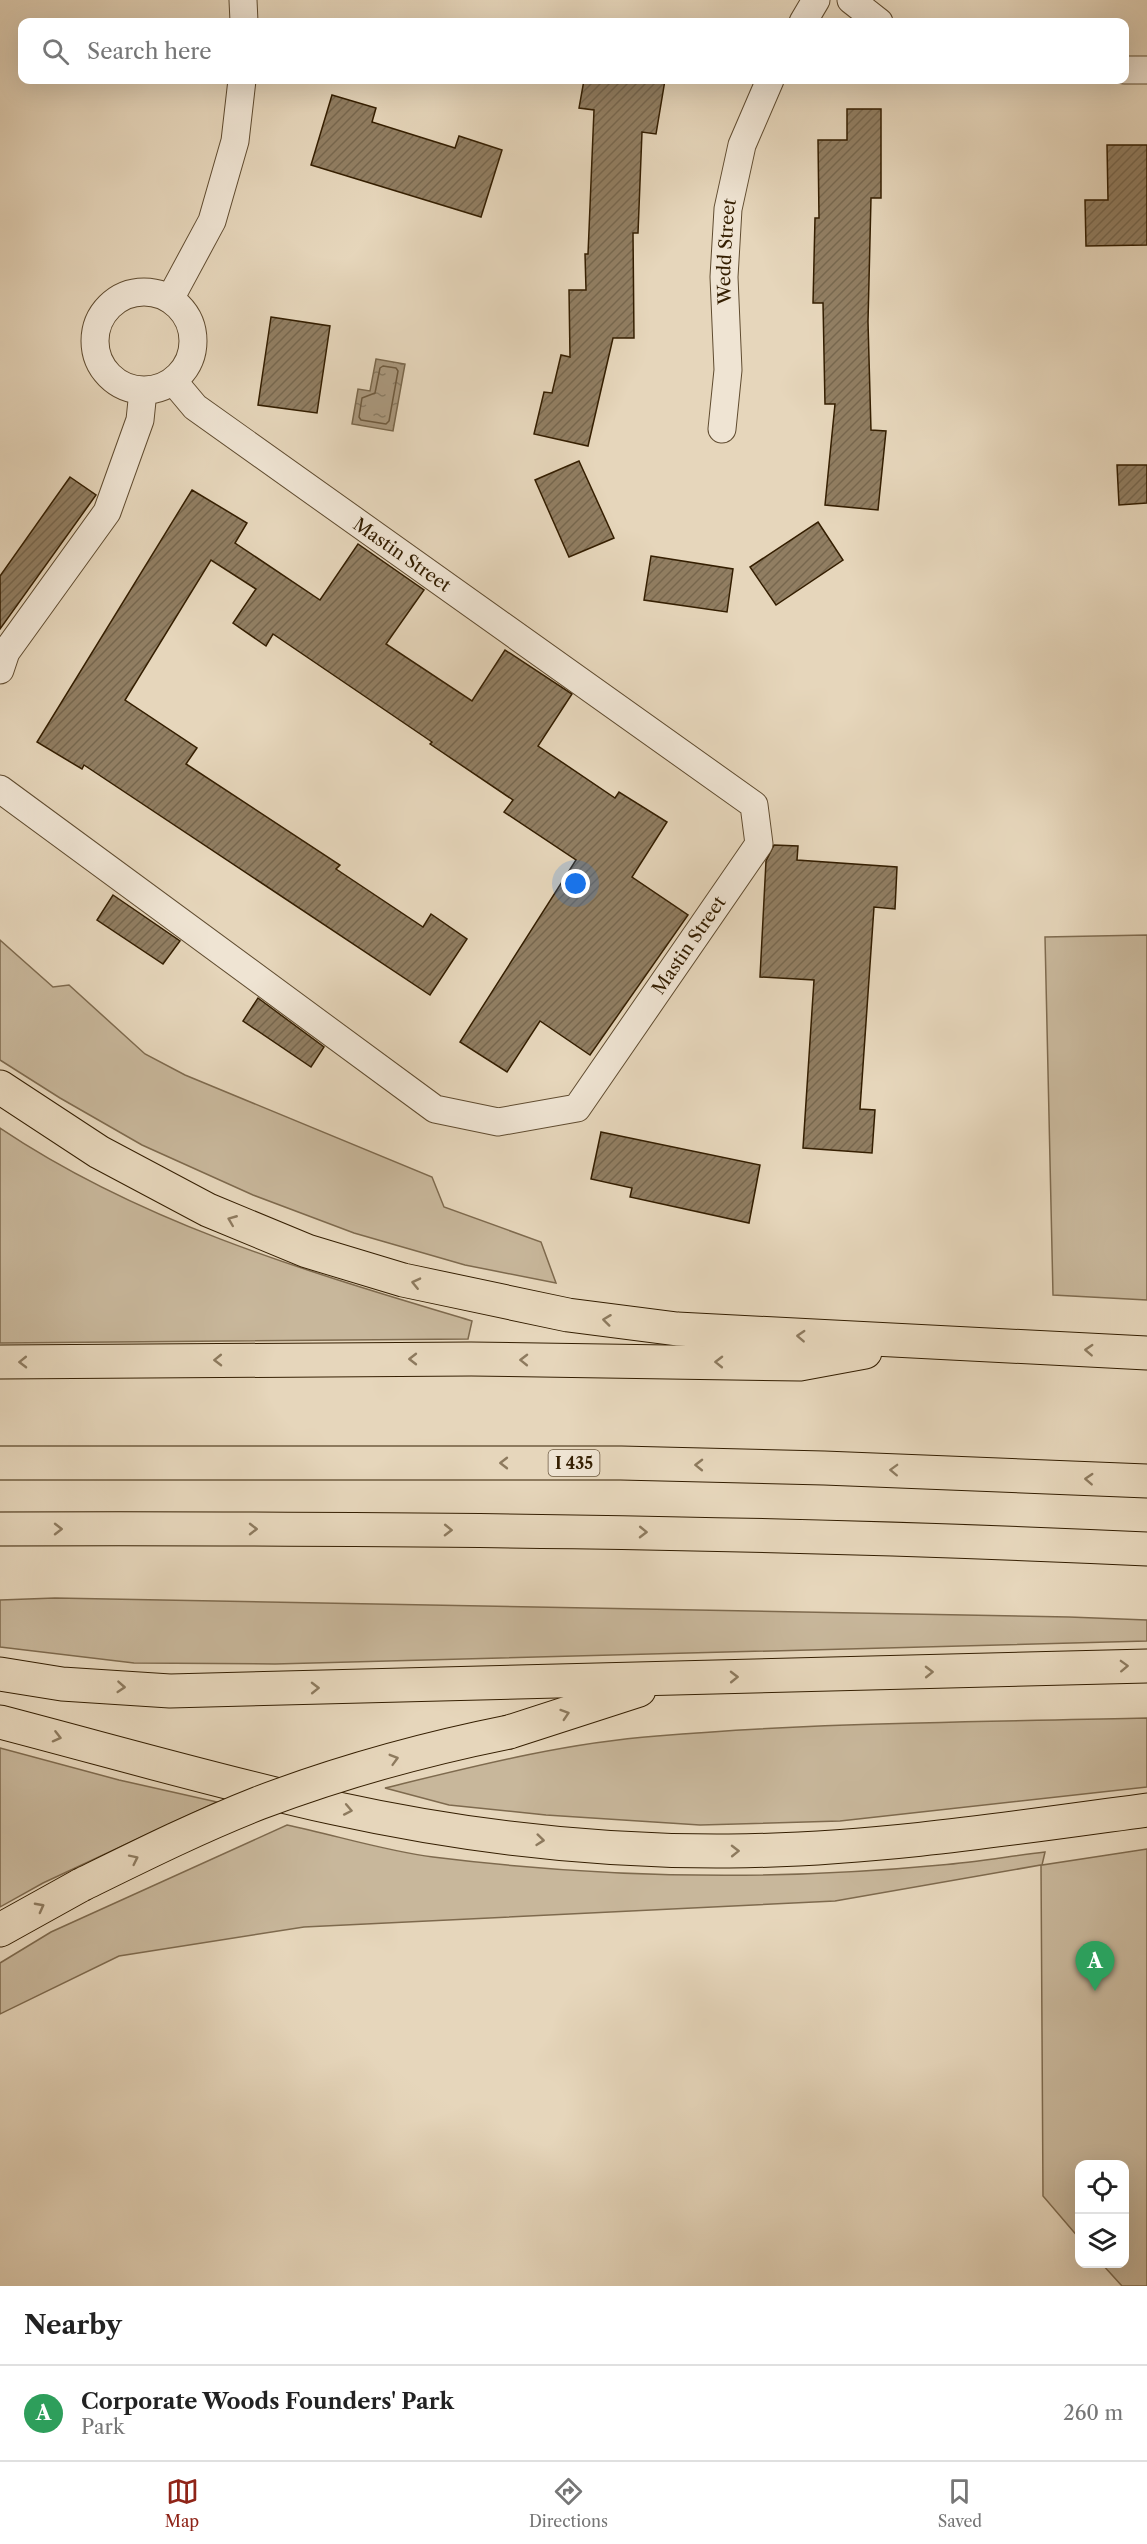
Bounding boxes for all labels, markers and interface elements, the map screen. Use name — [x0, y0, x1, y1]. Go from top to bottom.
search box — [18, 18, 1129, 84]
icon: search — [39, 35, 72, 68]
text: Search here — [87, 38, 212, 65]
street label: Wedd Street — [713, 196, 741, 306]
street label: Mastin Street — [349, 513, 456, 597]
your location — [561, 869, 590, 898]
street label: Mastin Street — [648, 892, 731, 999]
one-way arrow — [227, 1215, 238, 1227]
one-way arrow — [411, 1278, 421, 1291]
one-way arrow — [603, 1314, 612, 1327]
one-way arrow — [797, 1329, 806, 1342]
one-way arrow — [1084, 1343, 1093, 1356]
one-way arrow — [213, 1353, 222, 1366]
one-way arrow — [408, 1353, 417, 1365]
one-way arrow — [520, 1354, 529, 1366]
one-way arrow — [18, 1356, 27, 1368]
one-way arrow — [715, 1356, 724, 1369]
road number: I 435 — [548, 1450, 600, 1476]
one-way arrow — [499, 1457, 508, 1469]
one-way arrow — [694, 1459, 703, 1471]
one-way arrow — [889, 1464, 898, 1477]
one-way arrow — [1084, 1472, 1093, 1485]
one-way arrow — [54, 1523, 63, 1535]
one-way arrow — [249, 1523, 258, 1535]
one-way arrow — [444, 1524, 453, 1536]
one-way arrow — [639, 1526, 648, 1539]
one-way arrow — [1119, 1660, 1128, 1673]
one-way arrow — [924, 1666, 933, 1678]
one-way arrow — [729, 1671, 738, 1683]
one-way arrow — [116, 1681, 125, 1694]
one-way arrow — [311, 1681, 320, 1694]
one-way arrow — [559, 1709, 570, 1721]
one-way arrow — [51, 1730, 62, 1742]
one-way arrow — [388, 1754, 398, 1766]
one-way arrow — [342, 1803, 352, 1816]
one-way arrow — [536, 1833, 545, 1845]
one-way arrow — [730, 1845, 739, 1857]
one-way arrow — [127, 1855, 138, 1867]
one-way arrow — [34, 1903, 45, 1914]
pin: A — [1076, 1942, 1114, 1991]
map controls — [1075, 2160, 1129, 2268]
button: locate — [1075, 2160, 1129, 2214]
button: layers — [1075, 2214, 1129, 2268]
text: Nearby — [24, 2309, 122, 2341]
text: Corporate Woods Founders' Park — [81, 2388, 454, 2415]
text: A — [36, 2401, 51, 2425]
text: 260 m — [1063, 2401, 1123, 2425]
text: Park — [81, 2415, 124, 2439]
tab: Map — [165, 2475, 199, 2531]
tab: Directions — [529, 2475, 608, 2531]
tab: Saved — [938, 2475, 982, 2531]

